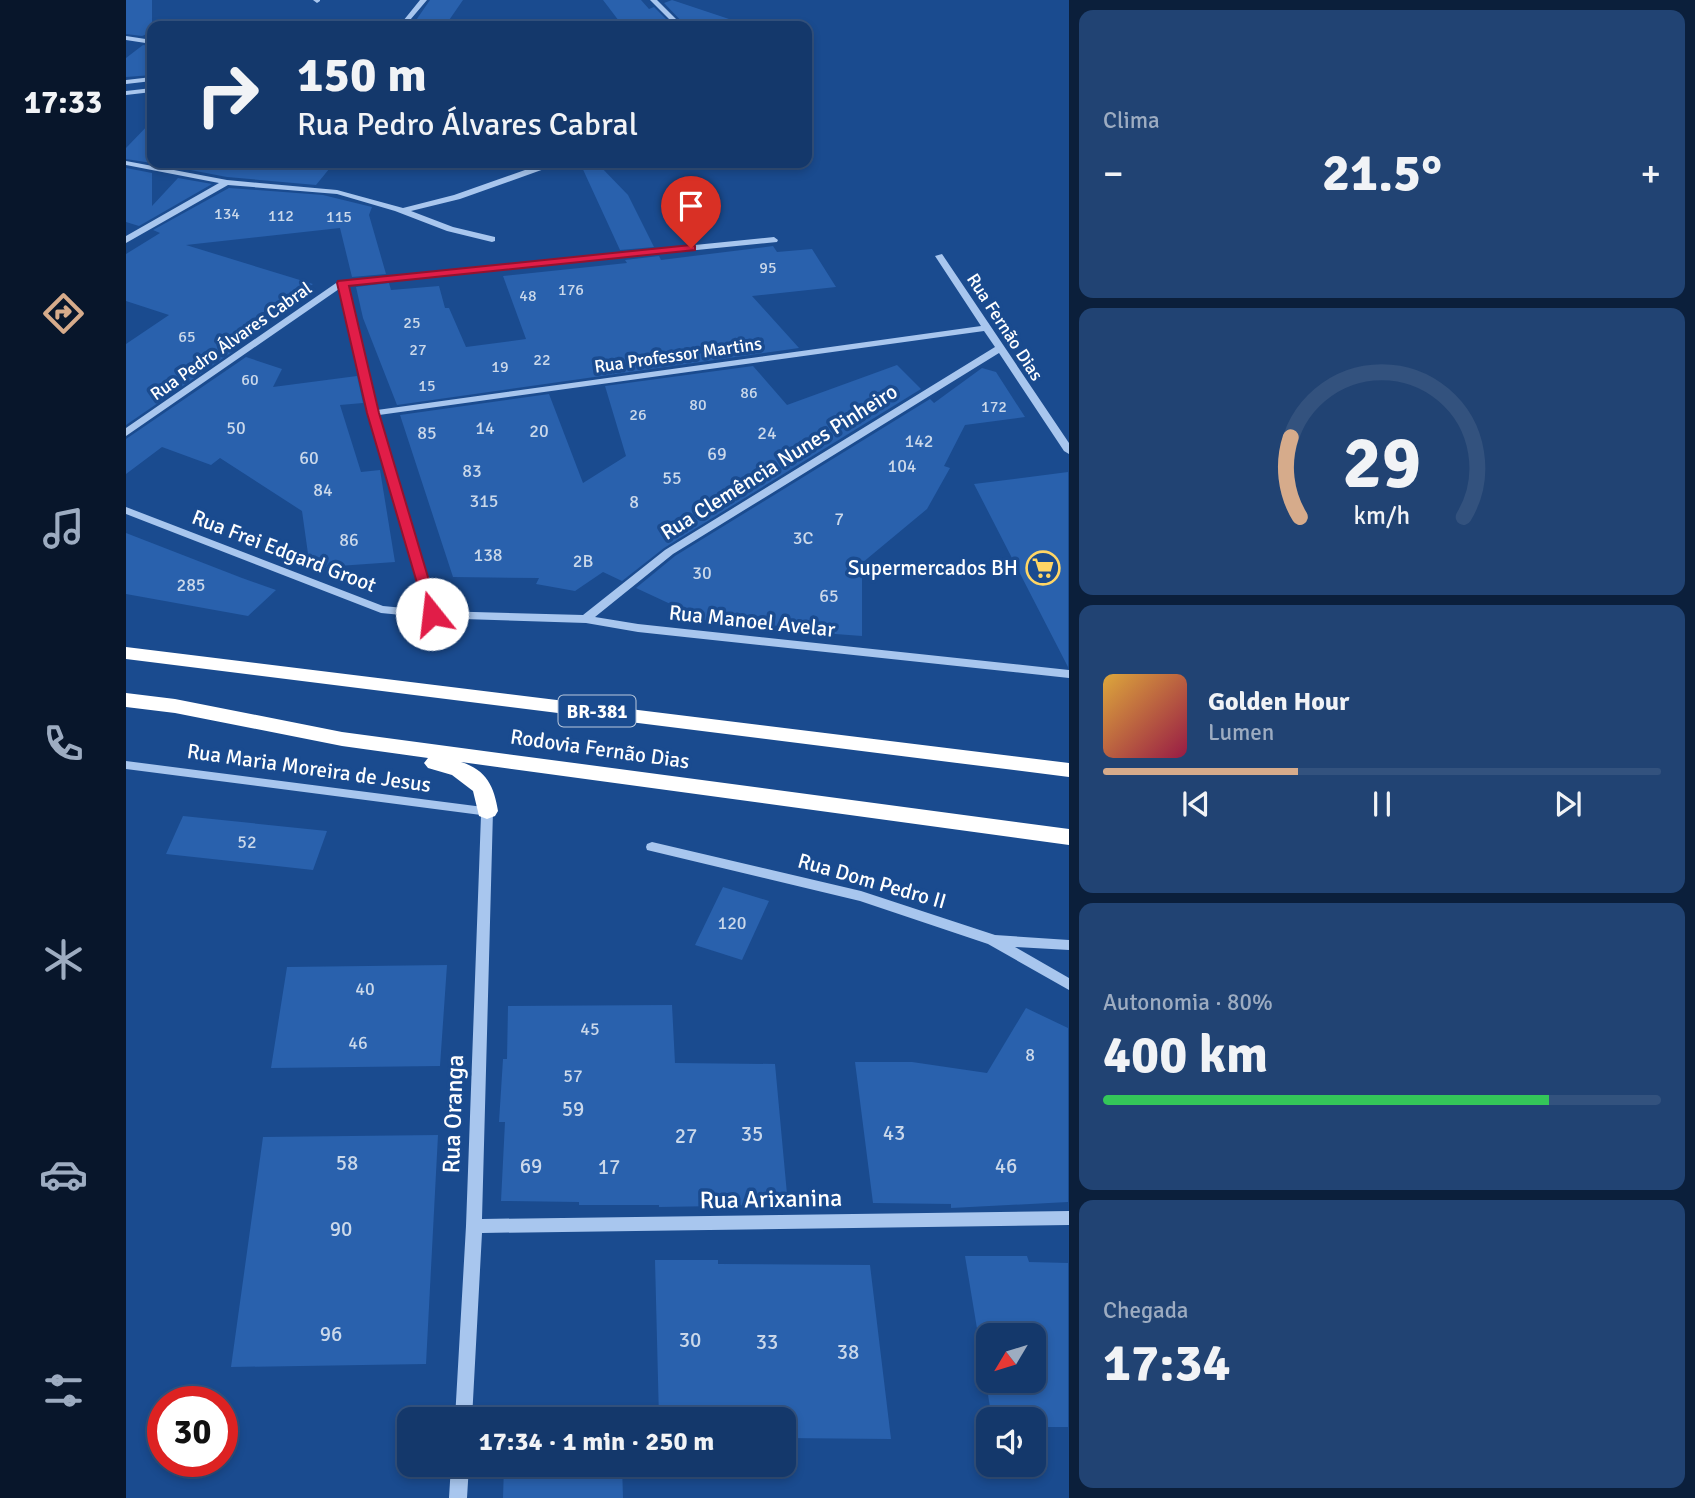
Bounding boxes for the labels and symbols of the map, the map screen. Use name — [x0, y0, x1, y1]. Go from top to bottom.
pin — [661, 176, 721, 248]
house number: 134 — [214, 204, 240, 224]
house number: 112 — [268, 206, 294, 226]
house number: 115 — [326, 207, 352, 227]
house number: 95 — [759, 258, 777, 278]
street label: Rua Fernão Dias — [962, 269, 1048, 385]
street label: Rua Pedro Álvares Cabral — [146, 277, 316, 405]
house number: 176 — [558, 280, 584, 300]
house number: 48 — [519, 286, 537, 306]
house number: 25 — [403, 313, 421, 333]
house number: 65 — [178, 327, 196, 347]
street label: Rua Professor Martins — [593, 332, 763, 378]
house number: 27 — [409, 340, 427, 360]
house number: 22 — [533, 350, 551, 370]
house number: 19 — [491, 357, 509, 377]
house number: 60 — [241, 370, 259, 390]
house number: 15 — [418, 376, 436, 396]
street label: Rua Clemência Nunes Pinheiro — [656, 378, 902, 546]
house number: 86 — [740, 383, 758, 403]
house number: 80 — [689, 395, 707, 415]
house number: 172 — [981, 397, 1007, 417]
house number: 26 — [629, 405, 647, 425]
house number: 50 — [226, 417, 246, 439]
house number: 14 — [475, 417, 495, 439]
house number: 20 — [529, 420, 549, 442]
house number: 85 — [417, 422, 437, 444]
house number: 24 — [757, 422, 777, 444]
house number: 142 — [904, 430, 934, 452]
house number: 69 — [707, 443, 727, 465]
house number: 60 — [299, 447, 319, 469]
house number: 104 — [887, 455, 917, 477]
house number: 83 — [462, 460, 482, 482]
house number: 55 — [662, 467, 682, 489]
house number: 84 — [313, 479, 333, 501]
house number: 315 — [469, 490, 499, 512]
house number: 8 — [629, 491, 639, 513]
street label: Rua Frei Edgard Groot — [188, 504, 380, 598]
house number: 7 — [834, 508, 844, 530]
house number: 3C — [793, 527, 813, 549]
house number: 86 — [339, 529, 359, 551]
house number: 138 — [473, 544, 503, 566]
supermarket icon: Supermercados BH — [1024, 549, 1062, 587]
house number: 2B — [573, 550, 593, 572]
place label: Supermercados BH — [848, 555, 1018, 581]
house number: 30 — [692, 562, 712, 584]
house number: 285 — [176, 574, 206, 596]
position arrow — [395, 577, 469, 651]
house number: 65 — [819, 585, 839, 607]
street label: Rua Manoel Avelar — [668, 599, 837, 643]
road number: BR-381 — [559, 696, 636, 726]
street label: Rodovia Fernão Dias — [509, 724, 691, 774]
street label: Rua Maria Moreira de Jesus — [185, 738, 433, 798]
house number: 52 — [237, 831, 257, 853]
street label: Rua Dom Pedro II — [795, 847, 949, 915]
house number: 120 — [717, 912, 747, 934]
house number: 40 — [355, 978, 375, 1000]
house number: 45 — [580, 1018, 600, 1040]
house number: 46 — [348, 1032, 368, 1054]
house number: 8 — [1025, 1044, 1035, 1066]
street label: Rua Oranga — [436, 1054, 470, 1174]
house number: 57 — [563, 1065, 583, 1087]
house number: 59 — [562, 1096, 584, 1122]
house number: 43 — [883, 1120, 905, 1146]
house number: 35 — [741, 1121, 763, 1147]
house number: 27 — [675, 1123, 697, 1149]
house number: 58 — [336, 1150, 358, 1176]
house number: 69 — [520, 1153, 542, 1179]
house number: 46 — [995, 1153, 1017, 1179]
house number: 17 — [598, 1154, 620, 1180]
street label: Rua Arixanina — [699, 1183, 843, 1215]
house number: 90 — [330, 1216, 352, 1242]
house number: 96 — [320, 1321, 342, 1347]
north arrow — [976, 1323, 1046, 1393]
house number: 30 — [679, 1327, 701, 1353]
house number: 33 — [756, 1329, 778, 1355]
house number: 38 — [837, 1339, 859, 1365]
speed limit sign: 30 — [147, 1386, 238, 1477]

